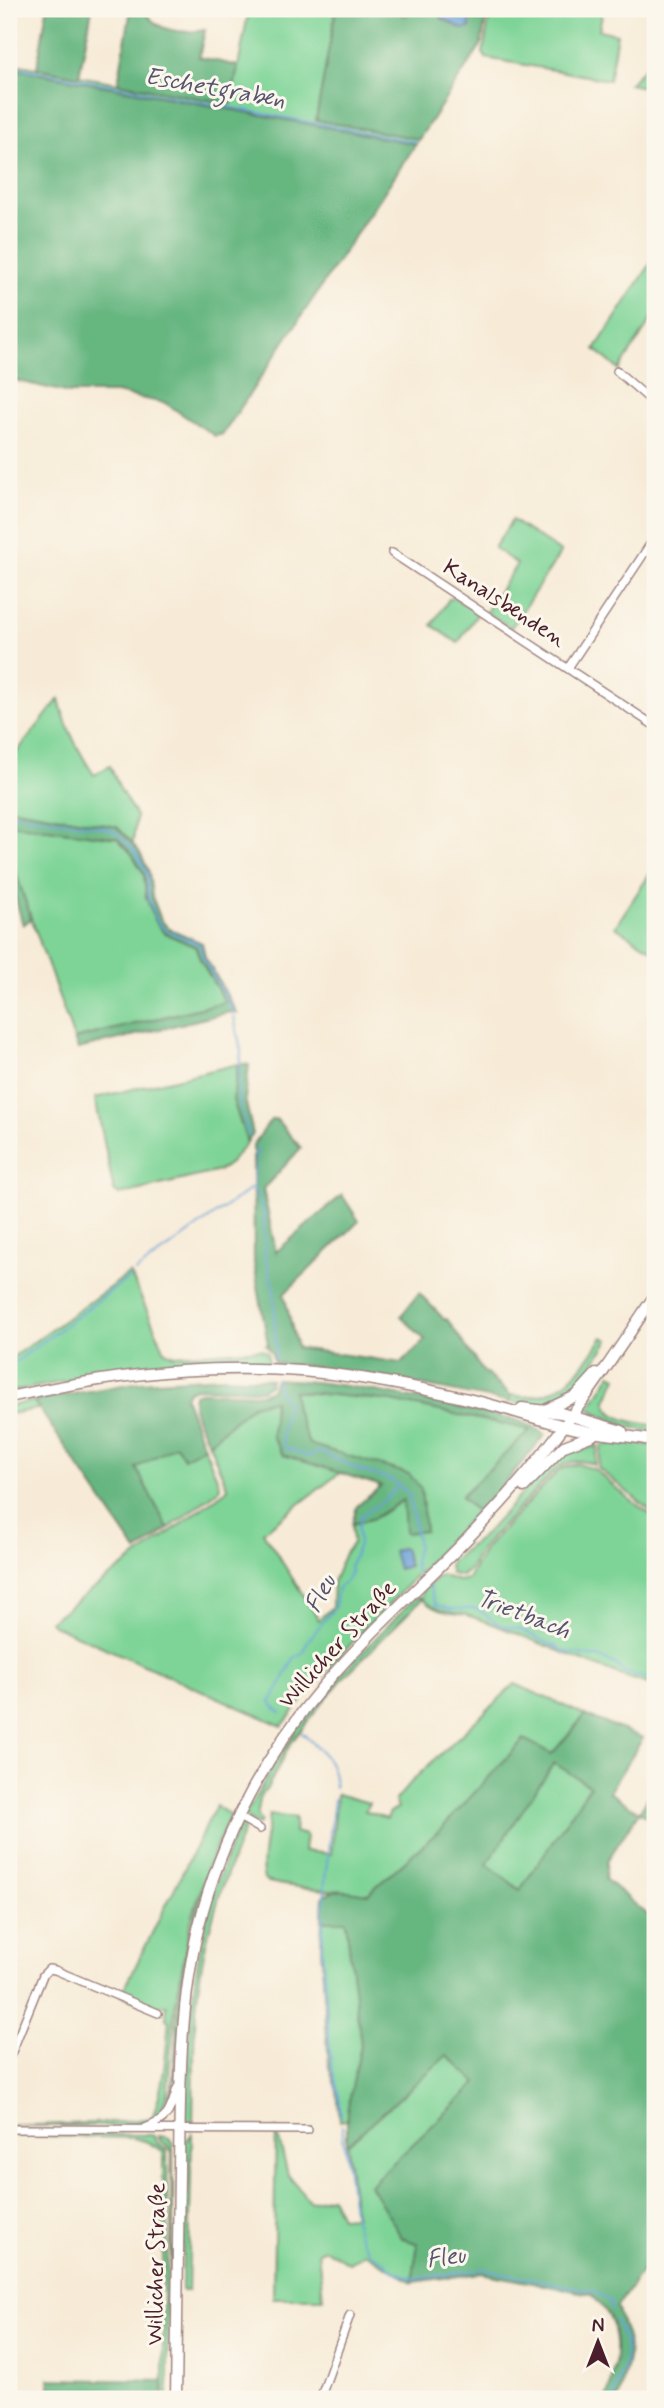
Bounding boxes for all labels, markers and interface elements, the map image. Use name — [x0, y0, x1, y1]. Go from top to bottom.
water label: Eschetgraben — [142, 61, 288, 120]
street label: Kanalsbenden — [437, 553, 571, 655]
water label: Fleu — [298, 1568, 345, 1618]
street label: Willicher Straße — [272, 1574, 404, 1716]
water label: Trietbach — [472, 1583, 574, 1647]
street label: Willicher Straße — [141, 2182, 173, 2346]
water label: Fleu — [425, 2240, 469, 2276]
north arrow — [562, 2306, 632, 2376]
text: N — [592, 2314, 604, 2339]

